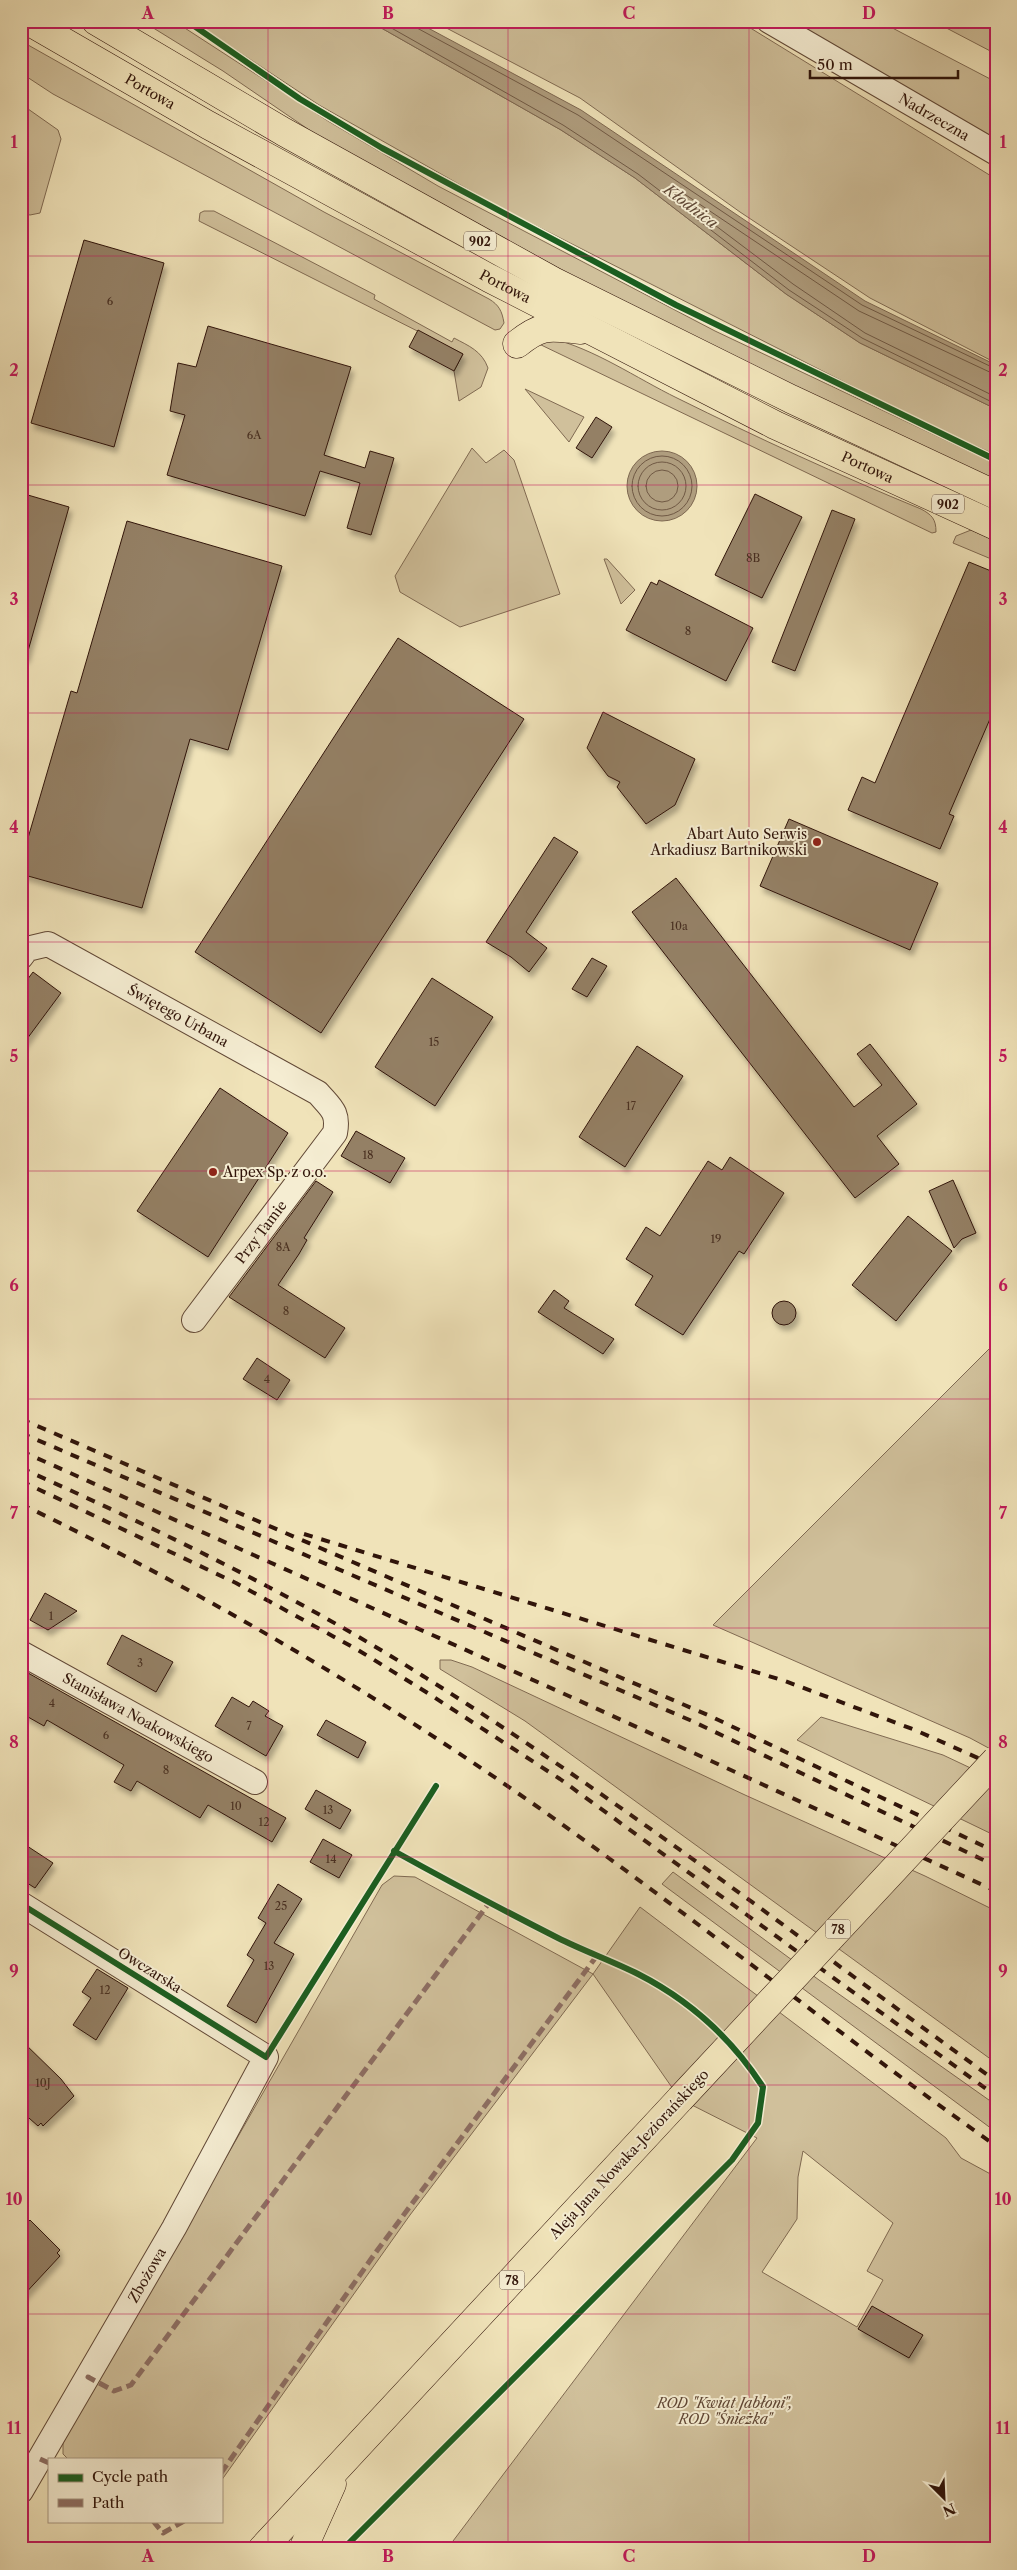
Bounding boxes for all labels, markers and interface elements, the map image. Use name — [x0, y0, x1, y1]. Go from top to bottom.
text: A — [141, 3, 155, 23]
text: B — [382, 3, 394, 23]
text: C — [623, 3, 635, 23]
text: D — [862, 3, 876, 23]
scale bar — [810, 48, 957, 80]
text: 50 m — [817, 55, 853, 74]
street label: Portowa — [122, 70, 179, 113]
street label: Nadrzeczna — [896, 89, 973, 145]
text: 1 — [10, 132, 18, 152]
text: 1 — [999, 132, 1007, 152]
water label: Kłodnica — [660, 179, 722, 232]
road number: 902 — [464, 232, 496, 250]
street label: Portowa — [476, 266, 534, 307]
house number: 6 — [107, 294, 114, 308]
text: 2 — [9, 360, 19, 380]
text: 2 — [998, 360, 1008, 380]
house number: 6A — [247, 428, 262, 442]
street label: Portowa — [839, 448, 897, 487]
road number: 902 — [932, 494, 964, 514]
house number: 8B — [746, 551, 760, 565]
text: 3 — [9, 589, 19, 609]
text: 3 — [998, 589, 1008, 609]
house number: 8 — [685, 624, 691, 638]
text: 4 — [9, 817, 19, 837]
text: 4 — [998, 817, 1008, 837]
place label: Abart Auto Serwis Arkadiusz Bartnikowski — [650, 825, 807, 859]
marker: Abart Auto Serwis Arkadiusz Bartnikowski — [811, 836, 823, 848]
house number: 10a — [670, 919, 688, 933]
street label: Świętego Urbana — [124, 980, 232, 1051]
house number: 15 — [429, 1035, 439, 1049]
text: 5 — [10, 1046, 19, 1066]
text: 5 — [999, 1046, 1008, 1066]
house number: 17 — [626, 1099, 637, 1113]
house number: 18 — [362, 1148, 374, 1162]
place label: Arpex Sp. z o.o. — [222, 1163, 327, 1181]
marker: Arpex Sp. z o.o. — [207, 1166, 219, 1178]
street label: Przy Tamie — [231, 1197, 291, 1267]
house number: 19 — [710, 1232, 722, 1246]
house number: 8A — [276, 1240, 291, 1254]
text: 6 — [9, 1275, 19, 1295]
text: 6 — [998, 1275, 1008, 1295]
house number: 8 — [283, 1304, 289, 1318]
house number: 4 — [264, 1372, 270, 1386]
text: 7 — [10, 1503, 19, 1523]
text: 7 — [999, 1503, 1008, 1523]
house number: 1 — [49, 1609, 54, 1623]
house number: 3 — [137, 1656, 143, 1670]
street label: Stanisława Noakowskiego — [60, 1669, 217, 1767]
house number: 4 — [49, 1696, 55, 1710]
house number: 7 — [246, 1719, 252, 1733]
house number: 6 — [103, 1728, 110, 1742]
text: 8 — [9, 1732, 19, 1752]
text: 8 — [998, 1732, 1008, 1752]
house number: 8 — [163, 1763, 169, 1777]
house number: 10 — [230, 1799, 242, 1813]
house number: 13 — [323, 1803, 333, 1817]
house number: 12 — [259, 1815, 269, 1829]
house number: 14 — [326, 1852, 336, 1866]
house number: 25 — [275, 1899, 287, 1913]
road number: 78 — [826, 1920, 850, 1938]
street label: Owczarska — [115, 1943, 186, 1997]
house number: 13 — [264, 1959, 274, 1973]
text: 9 — [9, 1961, 19, 1981]
text: 9 — [998, 1961, 1008, 1981]
house number: 12 — [100, 1983, 110, 1997]
street label: Aleja Jana Nowaka-Jeziorańskiego — [545, 2065, 712, 2243]
house number: 10J — [35, 2076, 51, 2090]
text: 10 — [5, 2189, 23, 2209]
text: 10 — [994, 2189, 1012, 2209]
street label: Zbożowa — [124, 2244, 170, 2306]
road number: 78 — [500, 2270, 524, 2290]
park label: ROD "Kwiat Jabłoni", ROD "Śnieżka" — [656, 2394, 793, 2428]
text: 11 — [7, 2418, 22, 2438]
text: 11 — [996, 2418, 1011, 2438]
legend — [48, 2458, 222, 2522]
text: Cycle path — [92, 2467, 169, 2486]
north arrow — [920, 2472, 970, 2522]
text: Path — [92, 2493, 125, 2512]
text: N — [940, 2499, 959, 2521]
text: A — [141, 2546, 155, 2566]
text: B — [382, 2546, 394, 2566]
text: C — [623, 2546, 635, 2566]
text: D — [862, 2546, 876, 2566]

